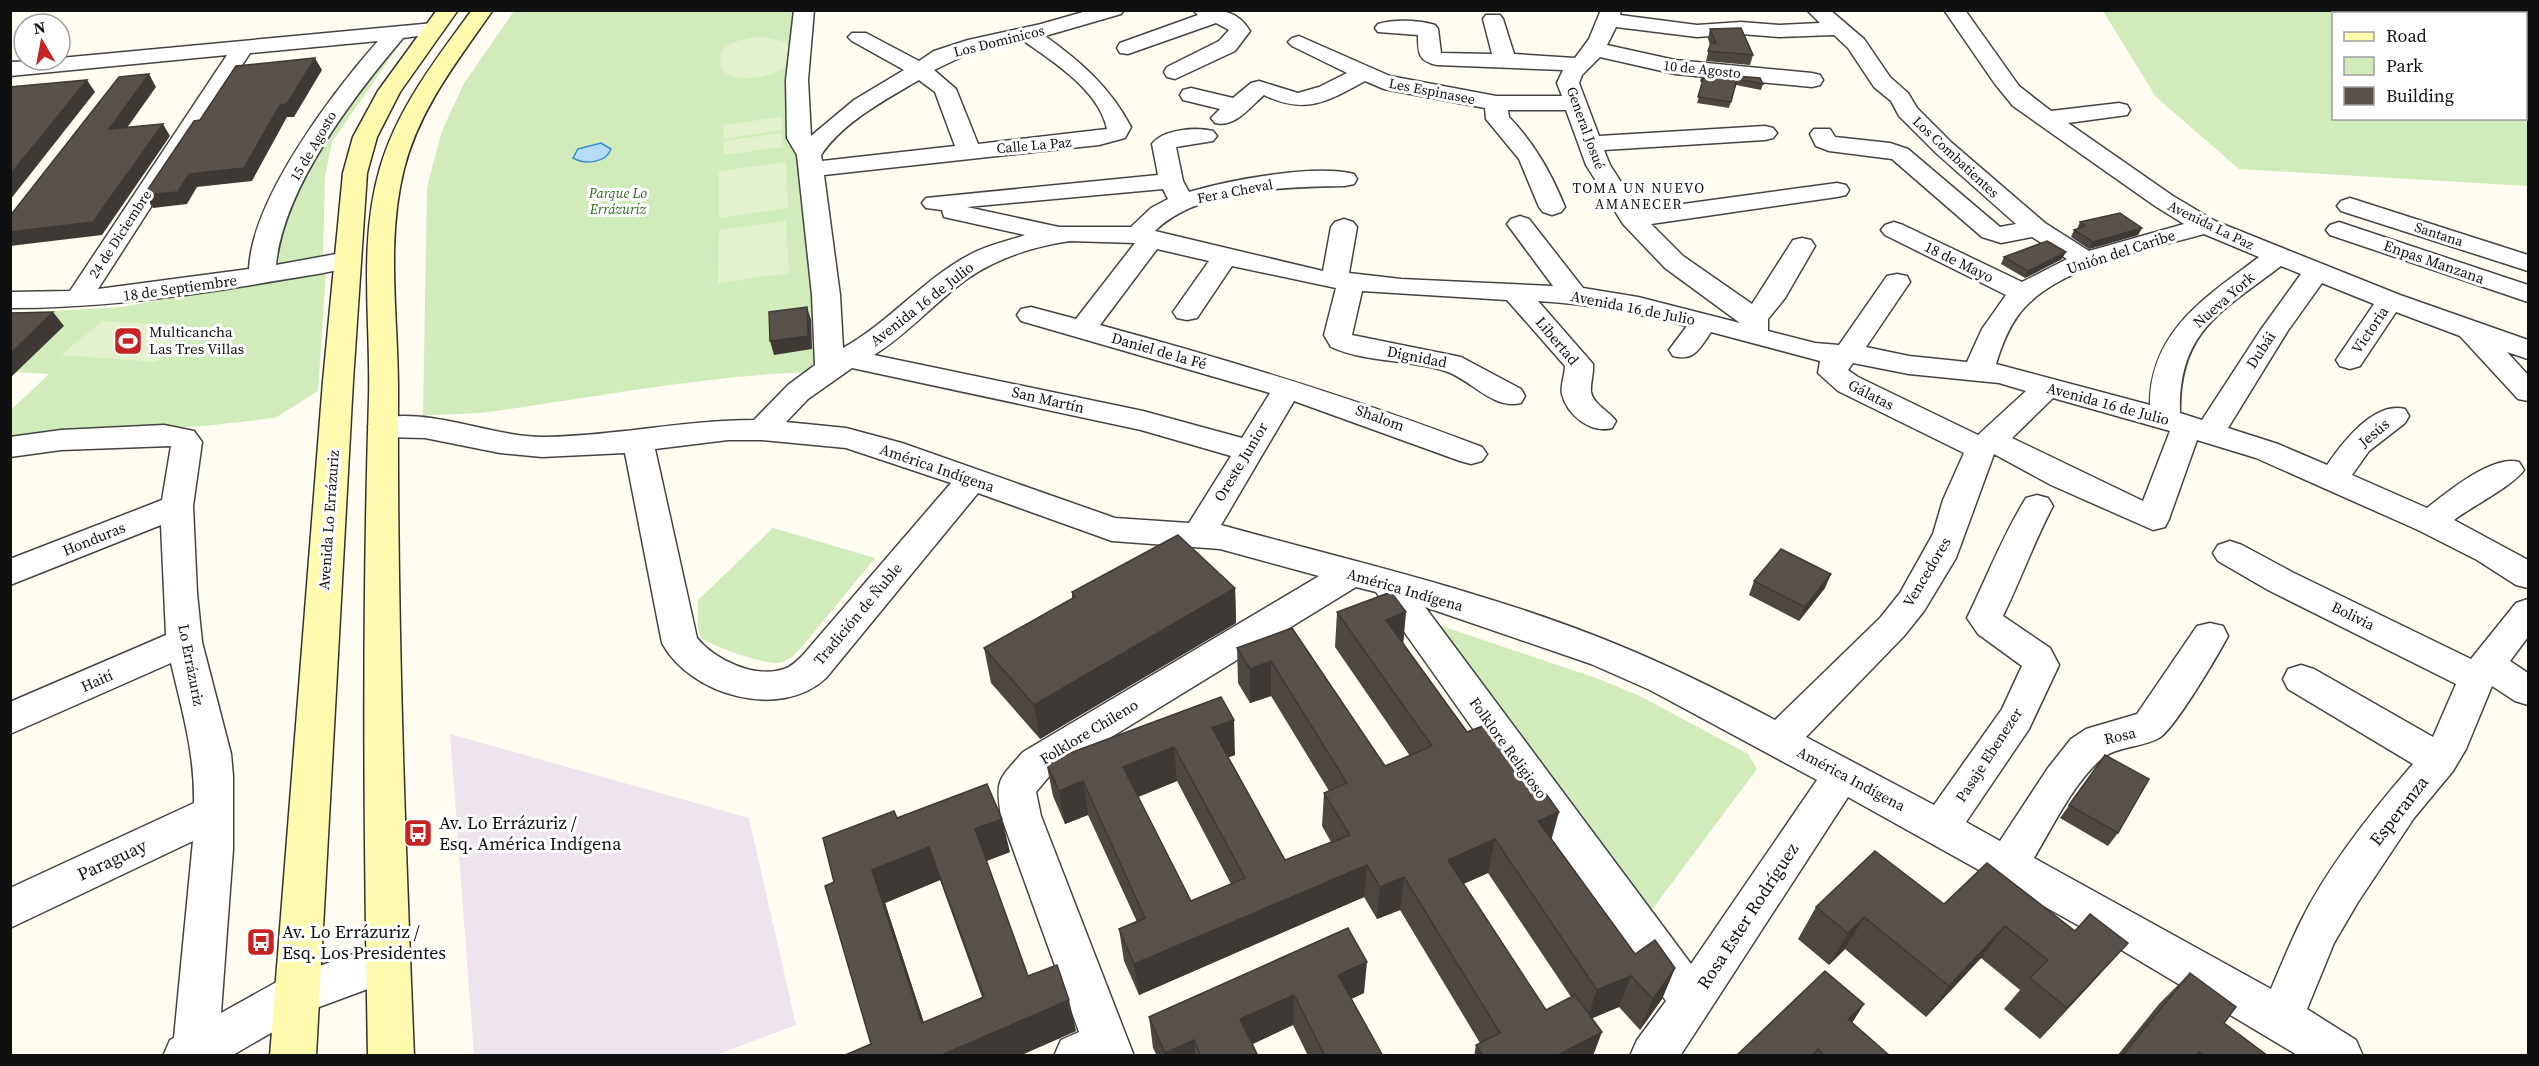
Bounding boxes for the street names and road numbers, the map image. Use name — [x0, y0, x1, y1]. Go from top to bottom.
street label: Los Dominicos — [951, 20, 1047, 62]
street label: 10 de Agosto — [1662, 55, 1742, 83]
street label: Les Espinasee — [1387, 73, 1477, 109]
street label: General Josué — [1562, 84, 1610, 172]
street label: 15 de Agosto — [285, 107, 341, 185]
street label: Los Combatientes — [1908, 112, 2004, 202]
street label: Calle La Paz — [996, 132, 1073, 158]
street label: Fer a Cheval — [1195, 174, 1275, 208]
street label: 24 de Diciembre — [84, 186, 156, 282]
street label: Avenida La Paz — [2164, 195, 2258, 255]
street label: Santana — [2412, 217, 2467, 251]
street label: Unión del Caribe — [2064, 224, 2178, 279]
street label: Enpas Manzana — [2381, 234, 2488, 289]
street label: 18 de Mayo — [1921, 236, 1997, 287]
street label: Avenida 16 de Julio — [865, 256, 978, 351]
street label: Nueva York — [2188, 266, 2260, 332]
street label: 18 de Septiembre — [122, 269, 239, 306]
street label: Avenida 16 de Julio — [1569, 285, 1697, 330]
street label: Victoria — [2346, 302, 2393, 358]
street label: Libertad — [1531, 312, 1584, 370]
street label: Daniel de la Fé — [1109, 327, 1209, 374]
street label: Dubái — [2241, 327, 2280, 372]
street label: Dignidad — [1385, 340, 1449, 373]
street label: Gálatas — [1845, 374, 1898, 415]
street label: Avenida 16 de Julio — [2044, 377, 2172, 430]
street label: San Martín — [1010, 381, 1086, 418]
street label: Shalom — [1353, 399, 1408, 436]
street label: Jesús — [2353, 413, 2394, 452]
street label: Oreste Junior — [1209, 418, 1273, 505]
street label: América Indígena — [877, 438, 998, 497]
street label: Avenida Lo Errázuriz — [313, 449, 344, 591]
street label: Honduras — [59, 516, 128, 561]
street label: Vencedores — [1898, 533, 1956, 611]
street label: Tradición de Ñuble — [809, 558, 907, 669]
street label: América Indígena — [1345, 563, 1466, 616]
street label: Bolivia — [2328, 596, 2379, 635]
street label: Lo Errázuriz — [173, 622, 210, 708]
street label: Haití — [77, 664, 117, 697]
street label: Folklore Religioso — [1465, 693, 1552, 802]
street label: Folklore Chileno — [1036, 694, 1142, 769]
street label: Pasaje Ebenezer — [1950, 703, 2027, 806]
street label: Rosa — [2102, 722, 2138, 749]
street label: América Indígena — [1793, 741, 1909, 816]
street label: Esperanza — [2363, 770, 2434, 851]
street label: Paraguay — [73, 832, 151, 887]
street label: Rosa Ester Rodríguez — [1691, 838, 1804, 994]

